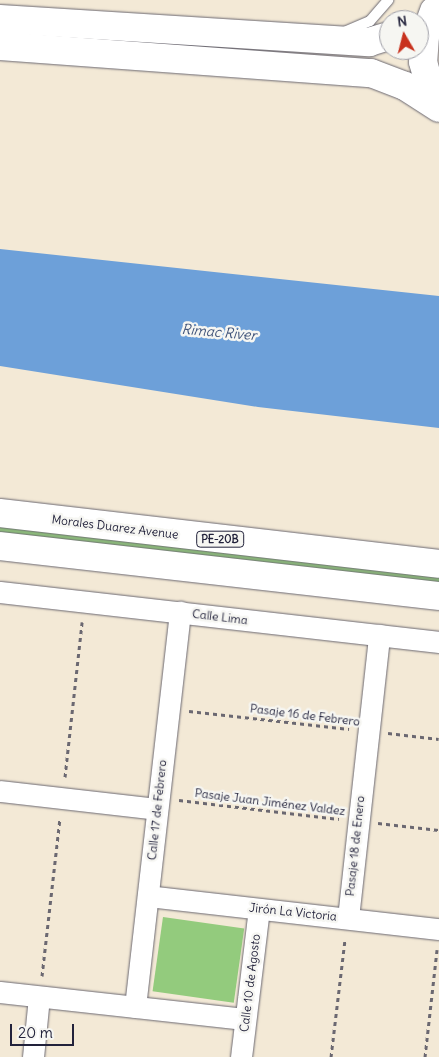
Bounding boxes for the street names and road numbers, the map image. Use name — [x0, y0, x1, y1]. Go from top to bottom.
street label: Morales Duarez Avenue — [51, 512, 179, 542]
road number: PE-20B — [195, 530, 245, 548]
street label: Calle Lima — [191, 606, 249, 628]
street label: Pasaje 16 de Febrero — [249, 701, 361, 729]
street label: Calle 17 de Febrero — [145, 759, 169, 861]
street label: Pasaje Juan Jiménez Valdez — [194, 786, 346, 818]
street label: Pasaje 18 de Enero — [343, 795, 367, 897]
street label: Jirón La Victoria — [249, 900, 337, 924]
street label: Calle 10 de Agosto — [237, 933, 263, 1033]

